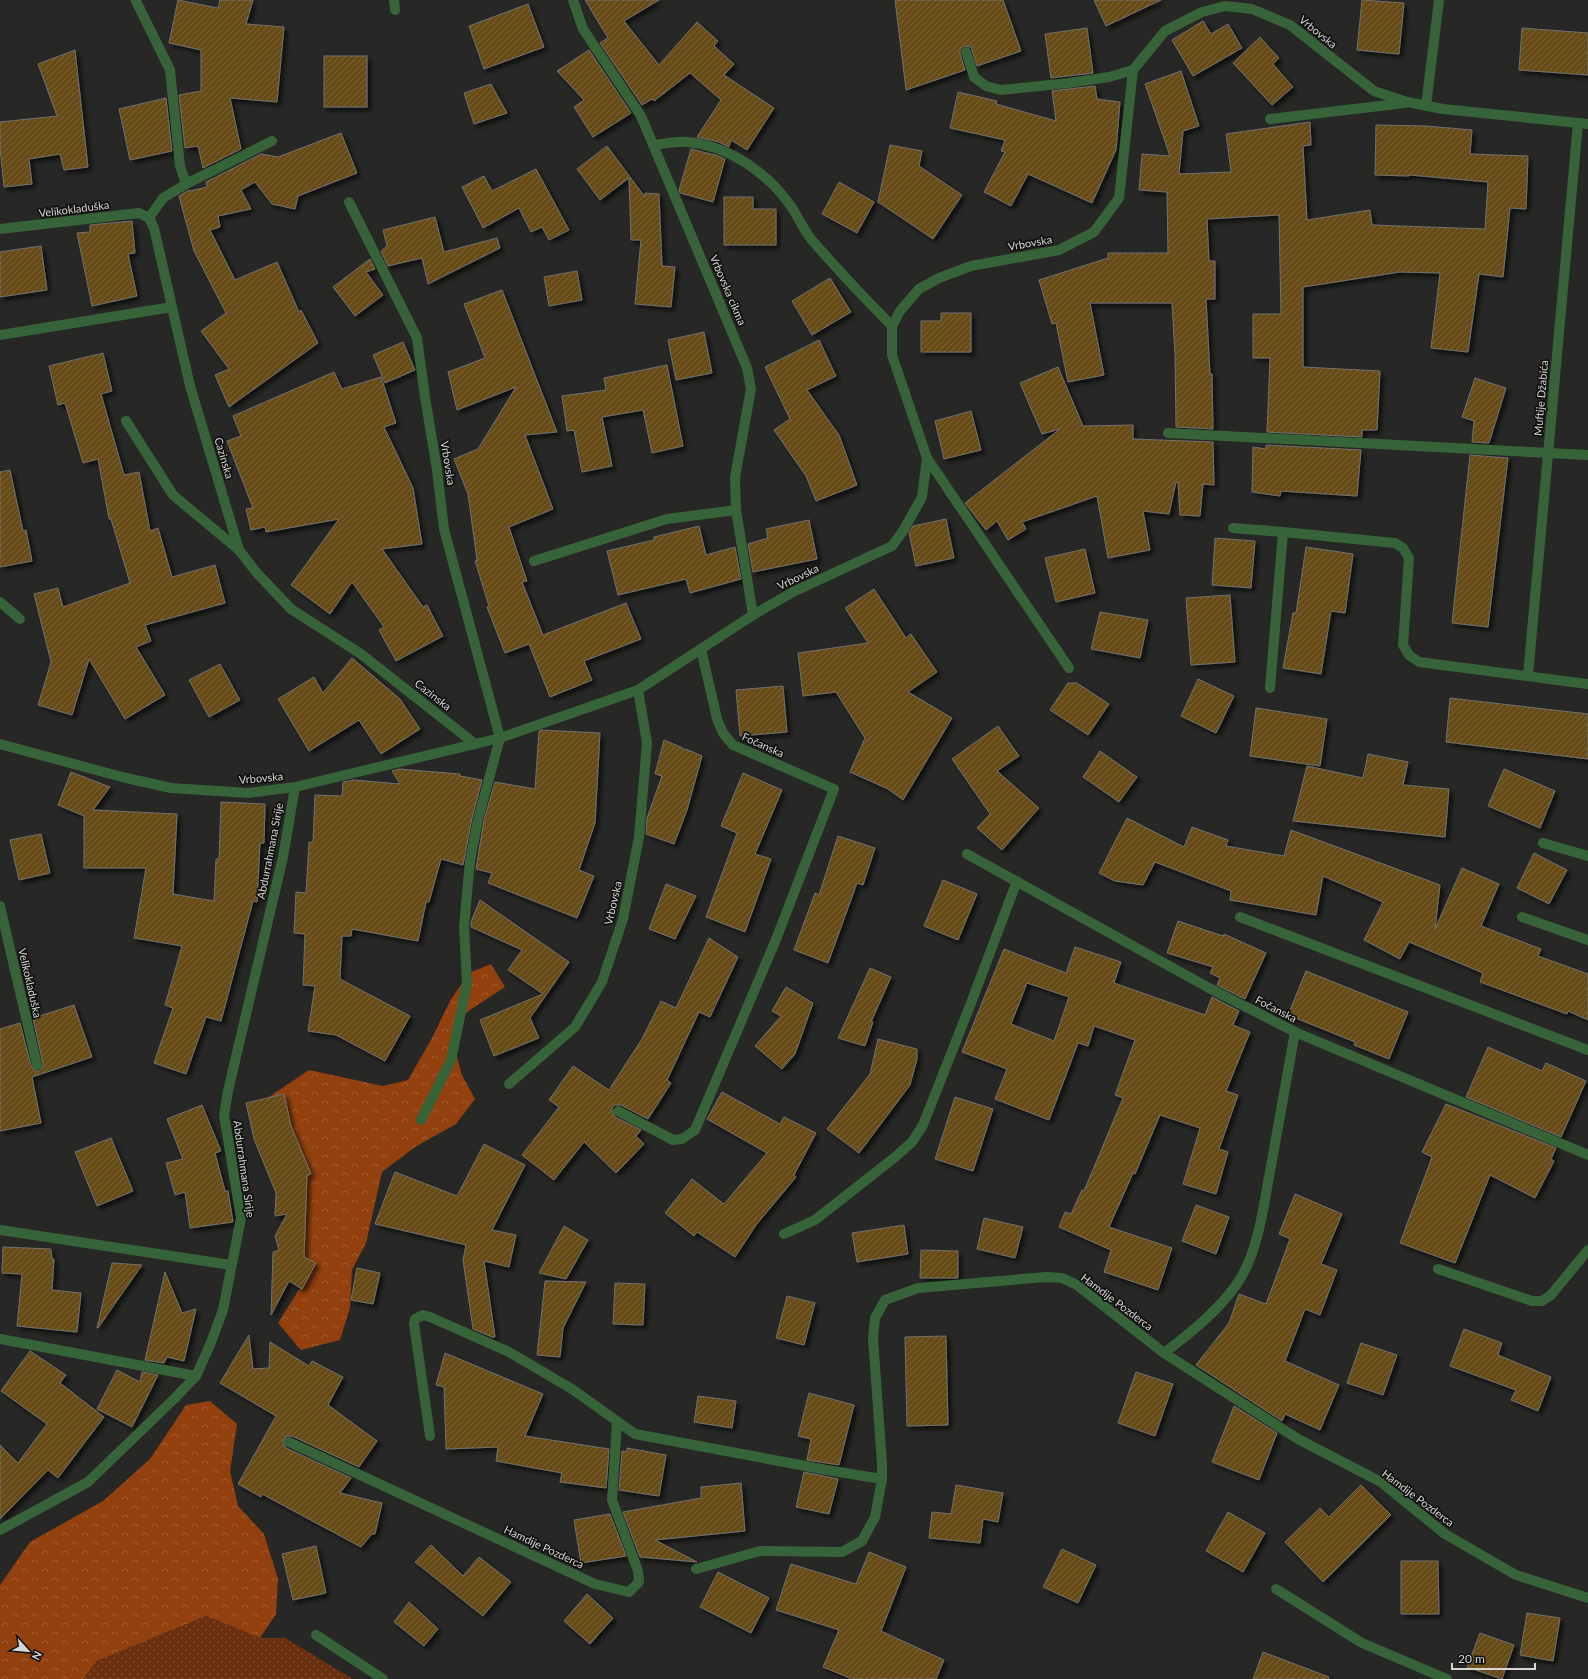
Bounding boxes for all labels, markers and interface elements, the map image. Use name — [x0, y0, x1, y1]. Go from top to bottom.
street label: Vrbovska — [1297, 13, 1340, 51]
street label: Velikokladuška — [38, 198, 110, 219]
street label: Vrbovska — [1007, 232, 1053, 253]
street label: Vrbovska cikma — [708, 253, 749, 327]
street label: Muftije Džabića — [1531, 360, 1550, 436]
street label: Cazinska — [212, 436, 237, 480]
street label: Vrbovska — [439, 440, 458, 486]
street label: Vrbovska — [775, 561, 821, 592]
street label: Cazinska — [413, 676, 454, 713]
street label: Fočanska — [740, 730, 786, 760]
street label: Vrbovska — [238, 769, 284, 786]
street label: Abdurrahmana Sirije — [254, 801, 285, 900]
street label: Vrbovska — [601, 880, 624, 926]
street label: Velikokladuška — [16, 947, 45, 1019]
street label: Fočanska — [1253, 993, 1299, 1024]
street label: Abdurrahmana Sirije — [231, 1120, 258, 1219]
street label: Hamdije Pozderca — [1079, 1270, 1156, 1333]
street label: Hamdije Pozderca — [1380, 1466, 1457, 1529]
street label: Hamdije Pozderca — [502, 1522, 586, 1571]
north arrow — [8, 1631, 48, 1671]
scale bar — [1452, 1645, 1535, 1671]
text: N — [30, 1649, 45, 1662]
text: 20 m — [1458, 1651, 1485, 1666]

